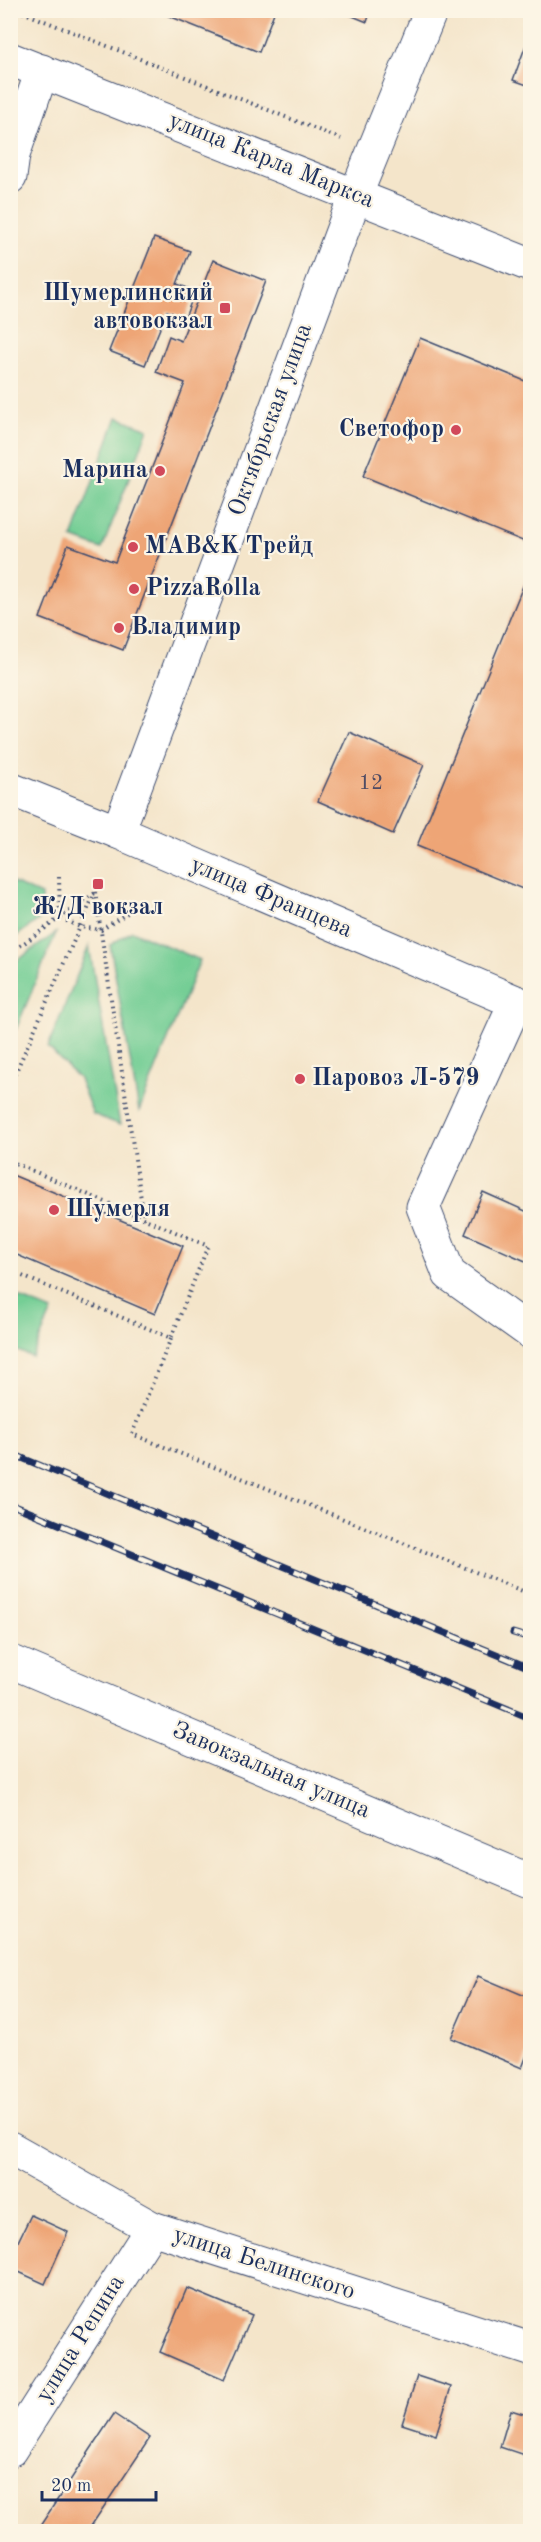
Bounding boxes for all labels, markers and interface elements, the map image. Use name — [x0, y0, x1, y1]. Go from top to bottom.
street label: улица Карла Маркса — [165, 109, 377, 213]
place label: Шумерлинский автовокзал — [43, 282, 213, 334]
marker: Шумерлинский автовокзал — [218, 301, 232, 315]
street label: Октябрьская улица — [225, 320, 317, 520]
place label: Светофор — [339, 418, 444, 442]
marker: Светофор — [449, 423, 463, 437]
place label: Марина — [62, 459, 148, 483]
marker: Марина — [153, 464, 167, 478]
place label: МАВ&K Трейд — [145, 535, 313, 559]
marker: МАВ&K Трейд — [126, 540, 140, 554]
place label: PizzaRolla — [146, 577, 261, 601]
marker: PizzaRolla — [127, 582, 141, 596]
place label: Владимир — [131, 616, 241, 640]
marker: Владимир — [112, 621, 126, 635]
house number: 12 — [359, 773, 383, 794]
street label: улица Францева — [187, 853, 356, 943]
marker: Ж/Д вокзал — [91, 877, 105, 891]
place label: Ж/Д вокзал — [33, 896, 163, 920]
place label: Паровоз Л-579 — [312, 1066, 479, 1091]
marker: Паровоз Л-579 — [293, 1072, 307, 1086]
place label: Шумерля — [66, 1198, 170, 1222]
marker: Шумерля — [47, 1203, 61, 1217]
street label: Завокзальная улица — [169, 1718, 373, 1824]
street label: улица Белинского — [170, 2223, 358, 2305]
street label: улица Репина — [32, 2271, 130, 2407]
scale bar — [42, 2464, 156, 2502]
text: 20 m — [51, 2477, 91, 2495]

